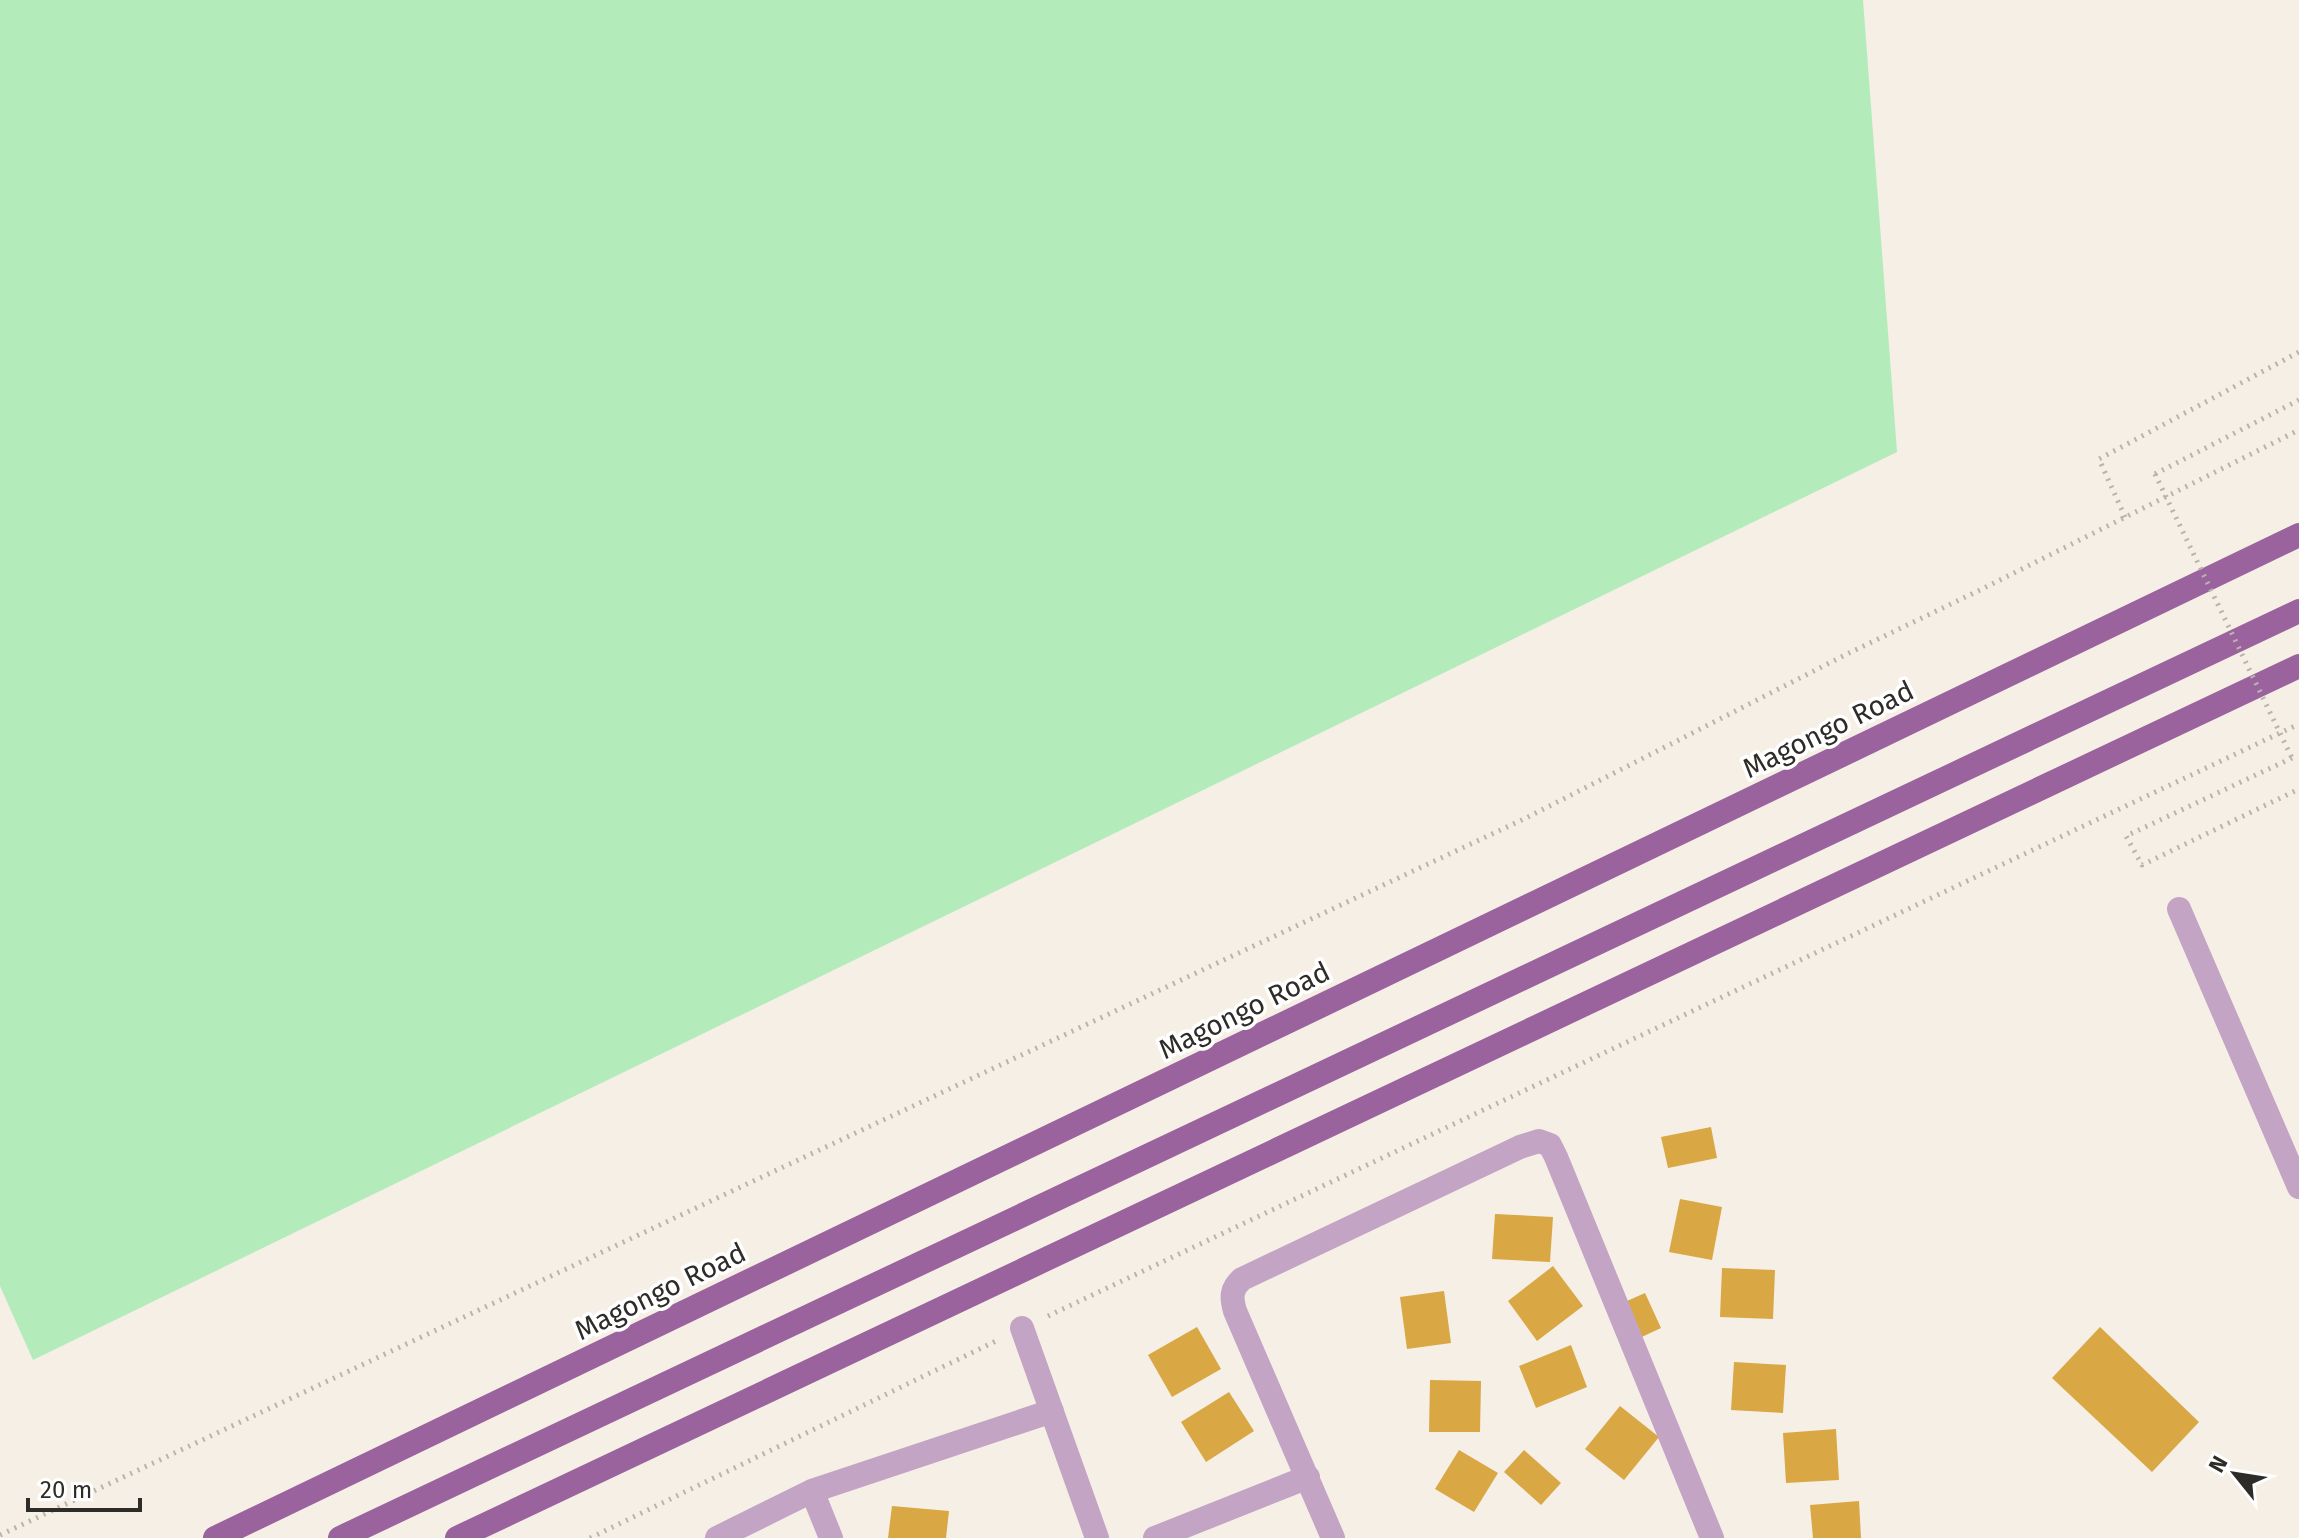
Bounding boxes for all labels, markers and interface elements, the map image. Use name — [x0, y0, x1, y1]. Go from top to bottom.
street label: Magongo Road — [1737, 674, 1919, 785]
street label: Magongo Road — [1153, 955, 1335, 1066]
street label: Magongo Road — [569, 1236, 751, 1347]
north arrow — [2195, 1434, 2275, 1514]
text: N — [2203, 1451, 2233, 1477]
scale bar — [28, 1462, 140, 1512]
text: 20 m — [40, 1476, 92, 1504]

